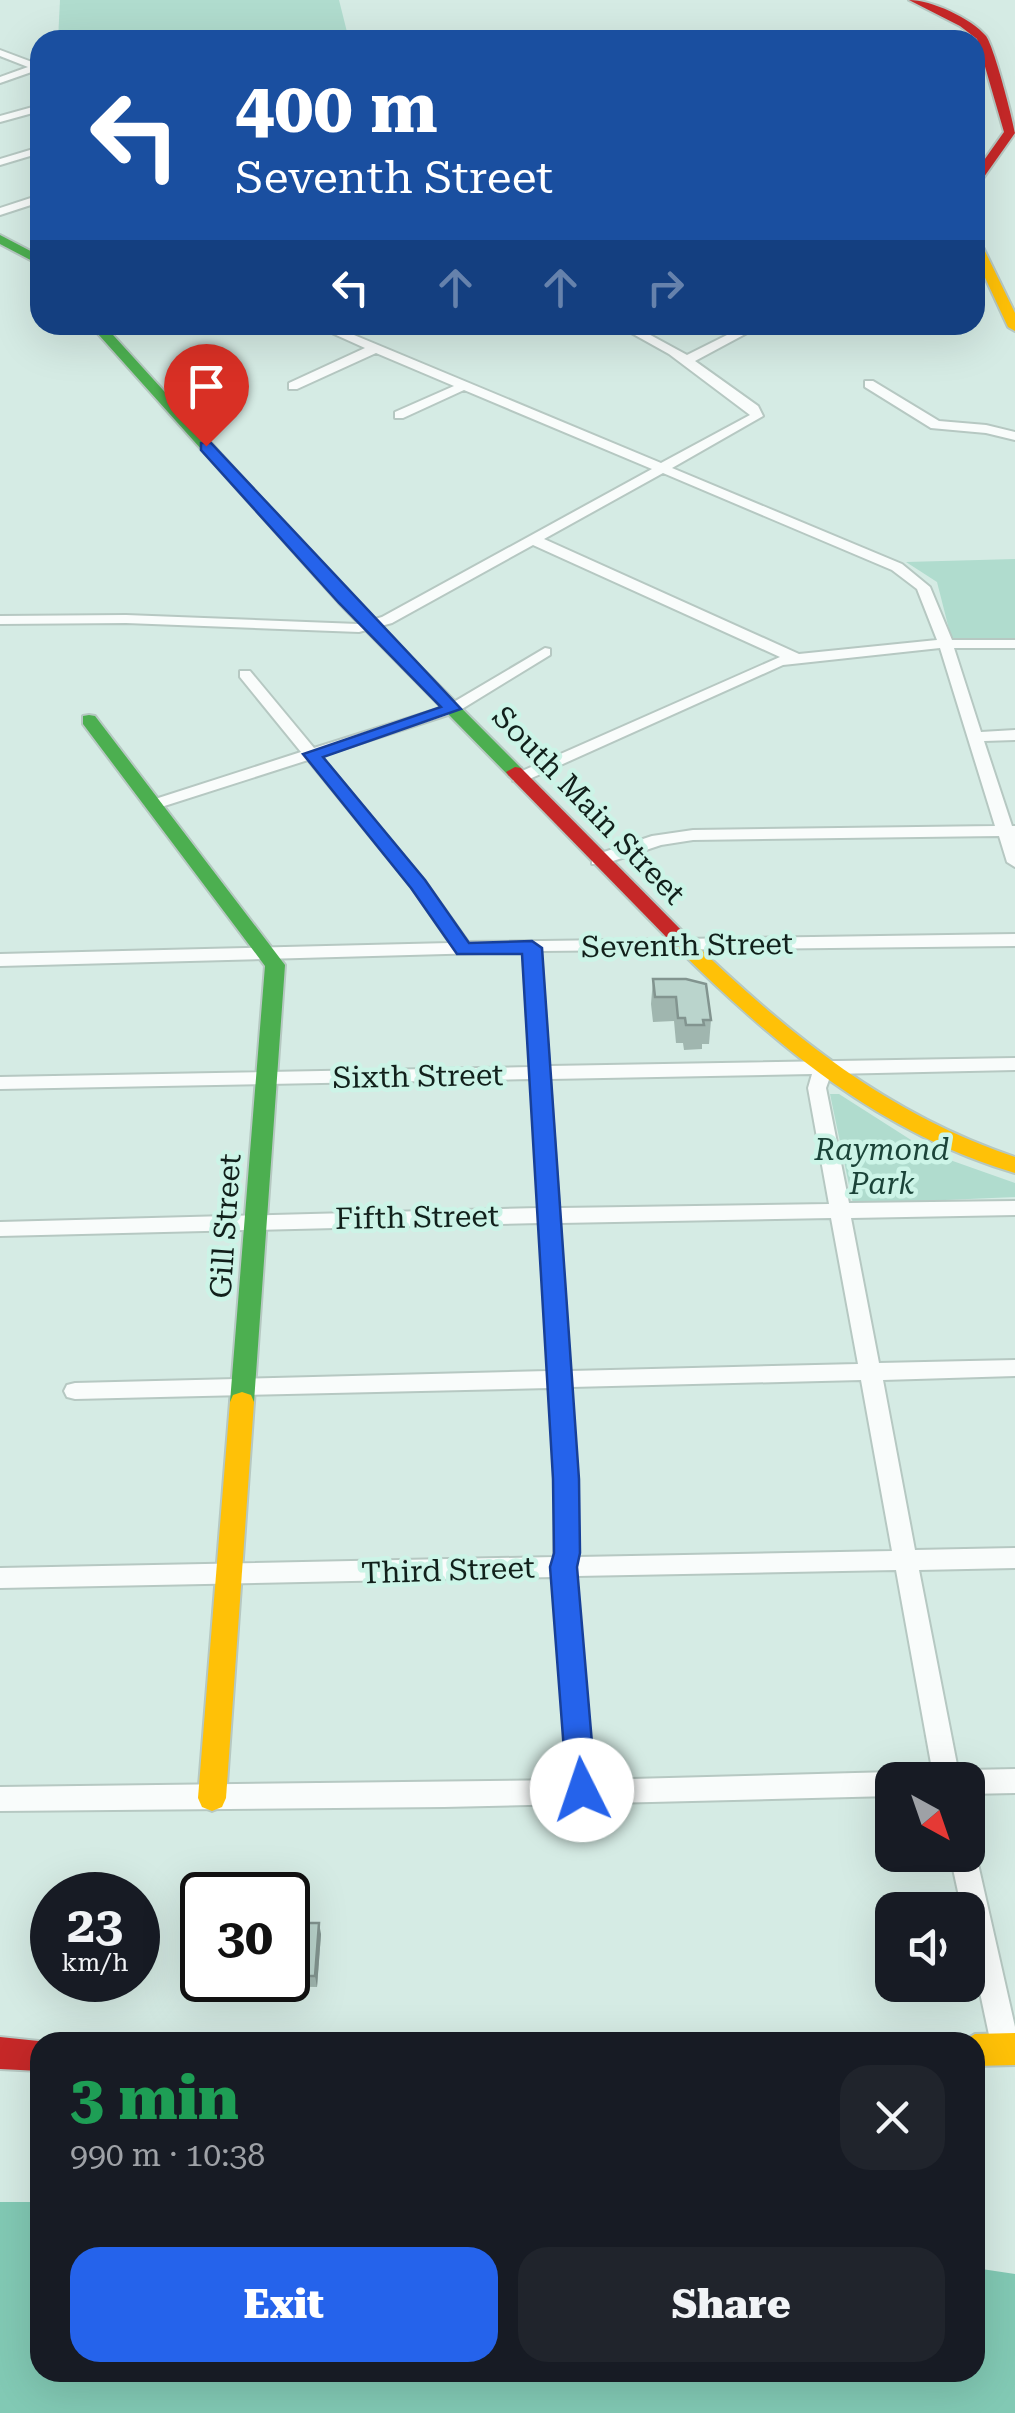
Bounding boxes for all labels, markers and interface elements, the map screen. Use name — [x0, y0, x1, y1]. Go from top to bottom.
text: 400 m — [235, 67, 438, 149]
icon: left — [70, 70, 200, 200]
text: Seventh Street — [235, 151, 553, 204]
icon: left — [323, 260, 378, 315]
icon: ahead — [428, 260, 483, 315]
icon: ahead — [533, 260, 588, 315]
icon: right — [638, 260, 693, 315]
pin — [164, 344, 249, 447]
icon: arrive — [179, 359, 234, 414]
street label: South Main Street — [486, 699, 692, 911]
street label: Seventh Street — [581, 926, 793, 964]
street label: Sixth Street — [332, 1057, 504, 1095]
park label: Raymond Park — [814, 1132, 949, 1201]
street label: Gill Street — [202, 1152, 248, 1300]
street label: Fifth Street — [335, 1198, 499, 1236]
street label: Third Street — [360, 1549, 536, 1591]
position arrow — [530, 1738, 634, 1842]
north arrow — [875, 1762, 985, 1872]
map controls — [875, 1762, 985, 2002]
speed limit sign: 30 — [180, 1872, 310, 2002]
button: sound — [875, 1892, 985, 2002]
text: 23 — [67, 1896, 123, 1954]
text: km/h — [62, 1948, 128, 1977]
text: 3 min — [70, 2063, 239, 2134]
button: close — [840, 2065, 945, 2170]
text: 990 m · 10:38 — [70, 2136, 265, 2174]
button: Exit — [70, 2247, 498, 2362]
button: Share — [518, 2247, 945, 2362]

